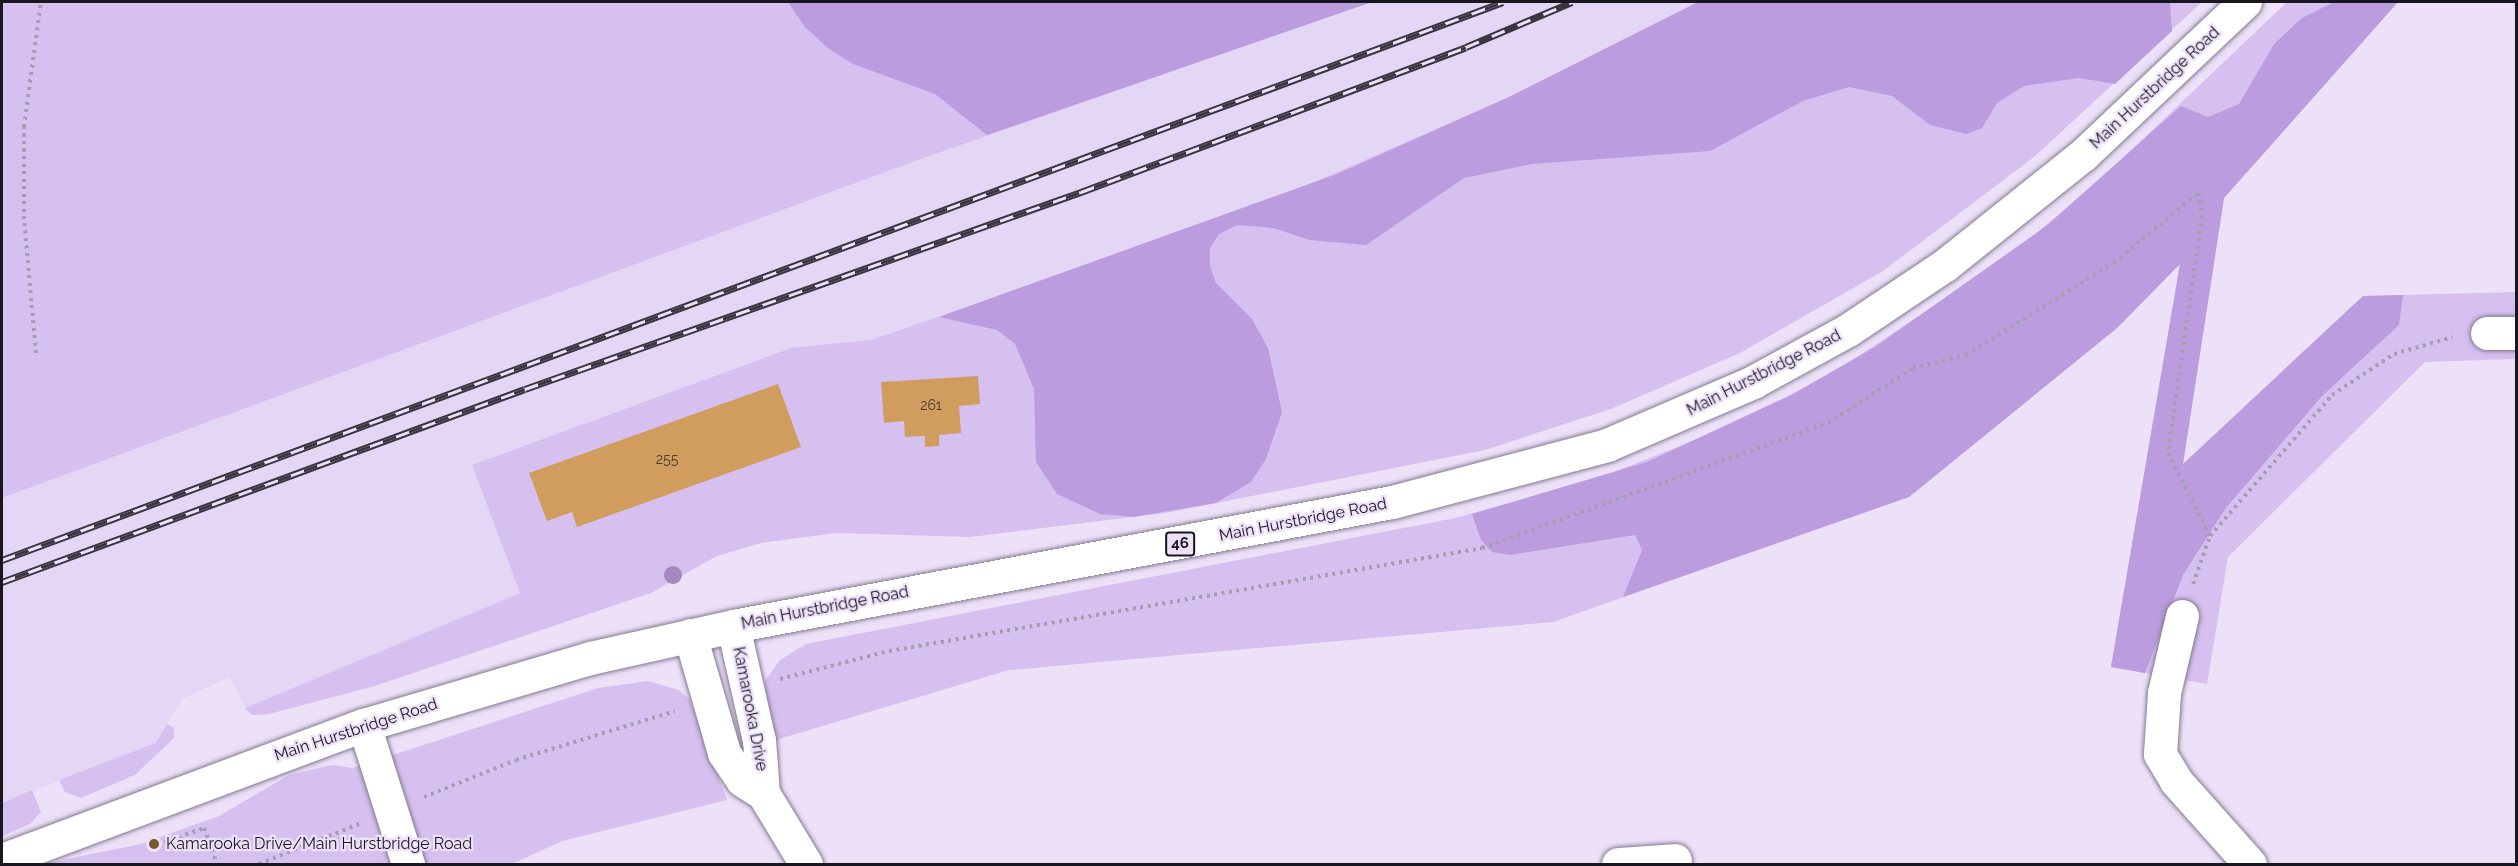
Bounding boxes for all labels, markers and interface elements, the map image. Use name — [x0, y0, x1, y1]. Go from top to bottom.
street label: Main Hurstbridge Road — [2086, 23, 2224, 153]
street label: Main Hurstbridge Road — [1684, 326, 1844, 420]
house number: 261 — [920, 397, 942, 413]
house number: 255 — [656, 451, 678, 467]
street label: Main Hurstbridge Road — [1218, 494, 1388, 546]
road number: 46 — [1165, 532, 1195, 556]
street label: Main Hurstbridge Road — [740, 582, 910, 634]
street label: Kamarooka Drive — [729, 645, 771, 773]
street label: Main Hurstbridge Road — [272, 695, 440, 765]
place label: Kamarooka Drive/Main Hurstbridge Road — [166, 834, 472, 854]
marker: Kamarooka Drive/Main Hurstbridge Road — [147, 837, 161, 851]

